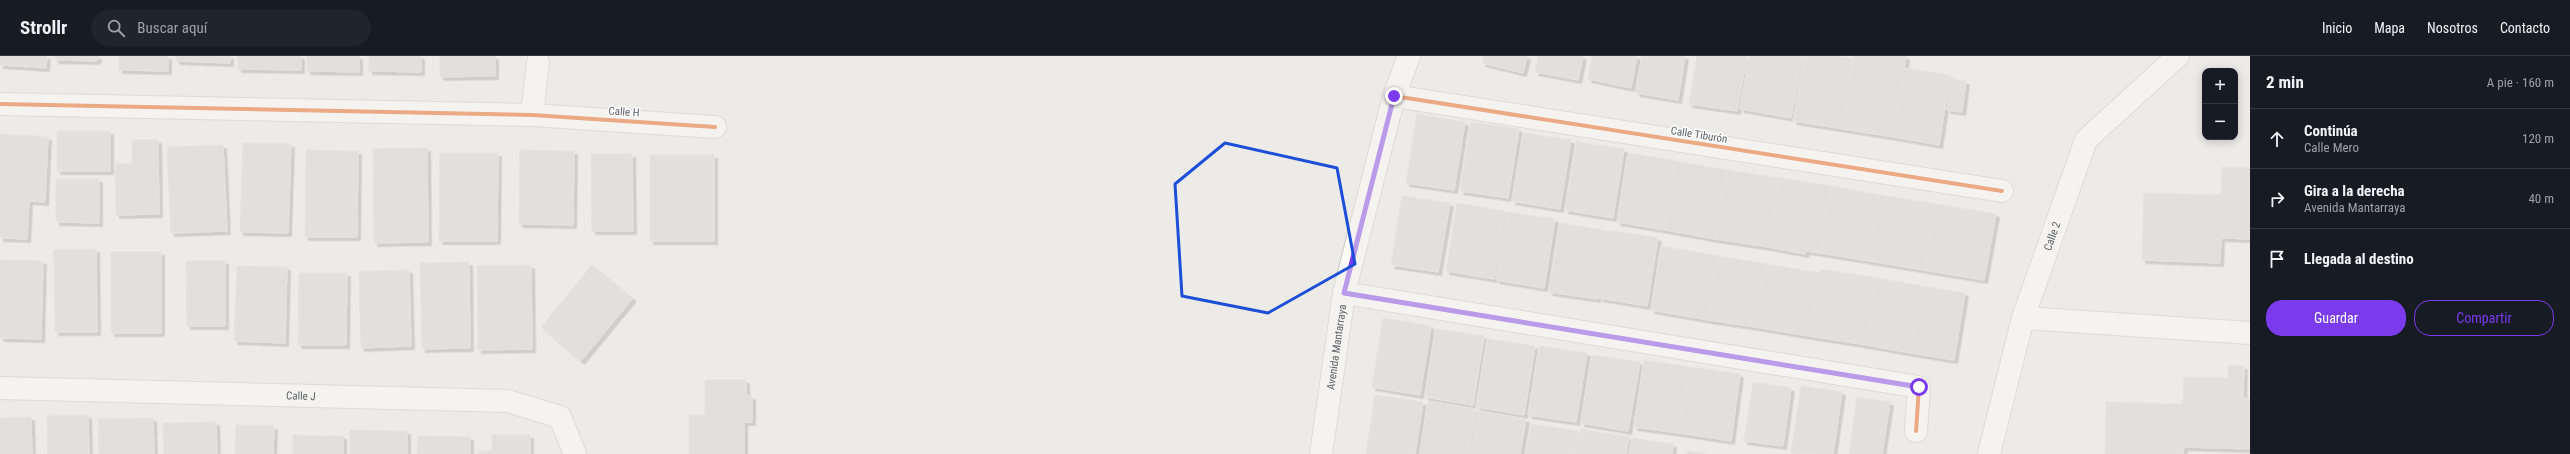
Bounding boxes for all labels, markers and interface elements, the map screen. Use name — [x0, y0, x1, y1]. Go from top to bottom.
search box — [91, 10, 371, 46]
text: Strollr — [20, 16, 67, 39]
icon: search — [105, 17, 127, 39]
text: Buscar aquí — [137, 19, 207, 37]
text: Inicio — [2322, 20, 2352, 36]
text: Mapa — [2374, 20, 2405, 36]
text: Nosotros — [2427, 20, 2478, 36]
text: Contacto — [2500, 20, 2550, 36]
map controls — [2202, 68, 2238, 140]
button: + — [2202, 68, 2238, 104]
text: 2 min — [2266, 72, 2304, 92]
text: A pie · 160 m — [2487, 75, 2554, 90]
route end — [1385, 87, 1403, 105]
street label: Calle H — [608, 104, 640, 120]
button: − — [2202, 104, 2238, 140]
text: Continúa — [2304, 122, 2358, 140]
street label: Calle Tiburón — [1670, 124, 1728, 146]
icon: ahead — [2266, 128, 2288, 150]
text: 120 m — [2522, 131, 2554, 146]
text: Calle Mero — [2304, 140, 2359, 155]
text: Gira a la derecha — [2304, 182, 2405, 200]
icon: right — [2266, 188, 2288, 210]
text: 40 m — [2528, 191, 2554, 206]
text: Avenida Mantarraya — [2304, 200, 2405, 215]
street label: Calle 2 — [2041, 220, 2063, 252]
icon: arrive — [2266, 248, 2288, 270]
text: Llegada al destino — [2304, 250, 2414, 268]
button: Guardar — [2266, 300, 2406, 336]
button: Compartir — [2414, 300, 2554, 336]
street label: Avenida Mantarraya — [1324, 304, 1349, 391]
route start — [1910, 378, 1928, 396]
street label: Calle J — [286, 389, 316, 403]

